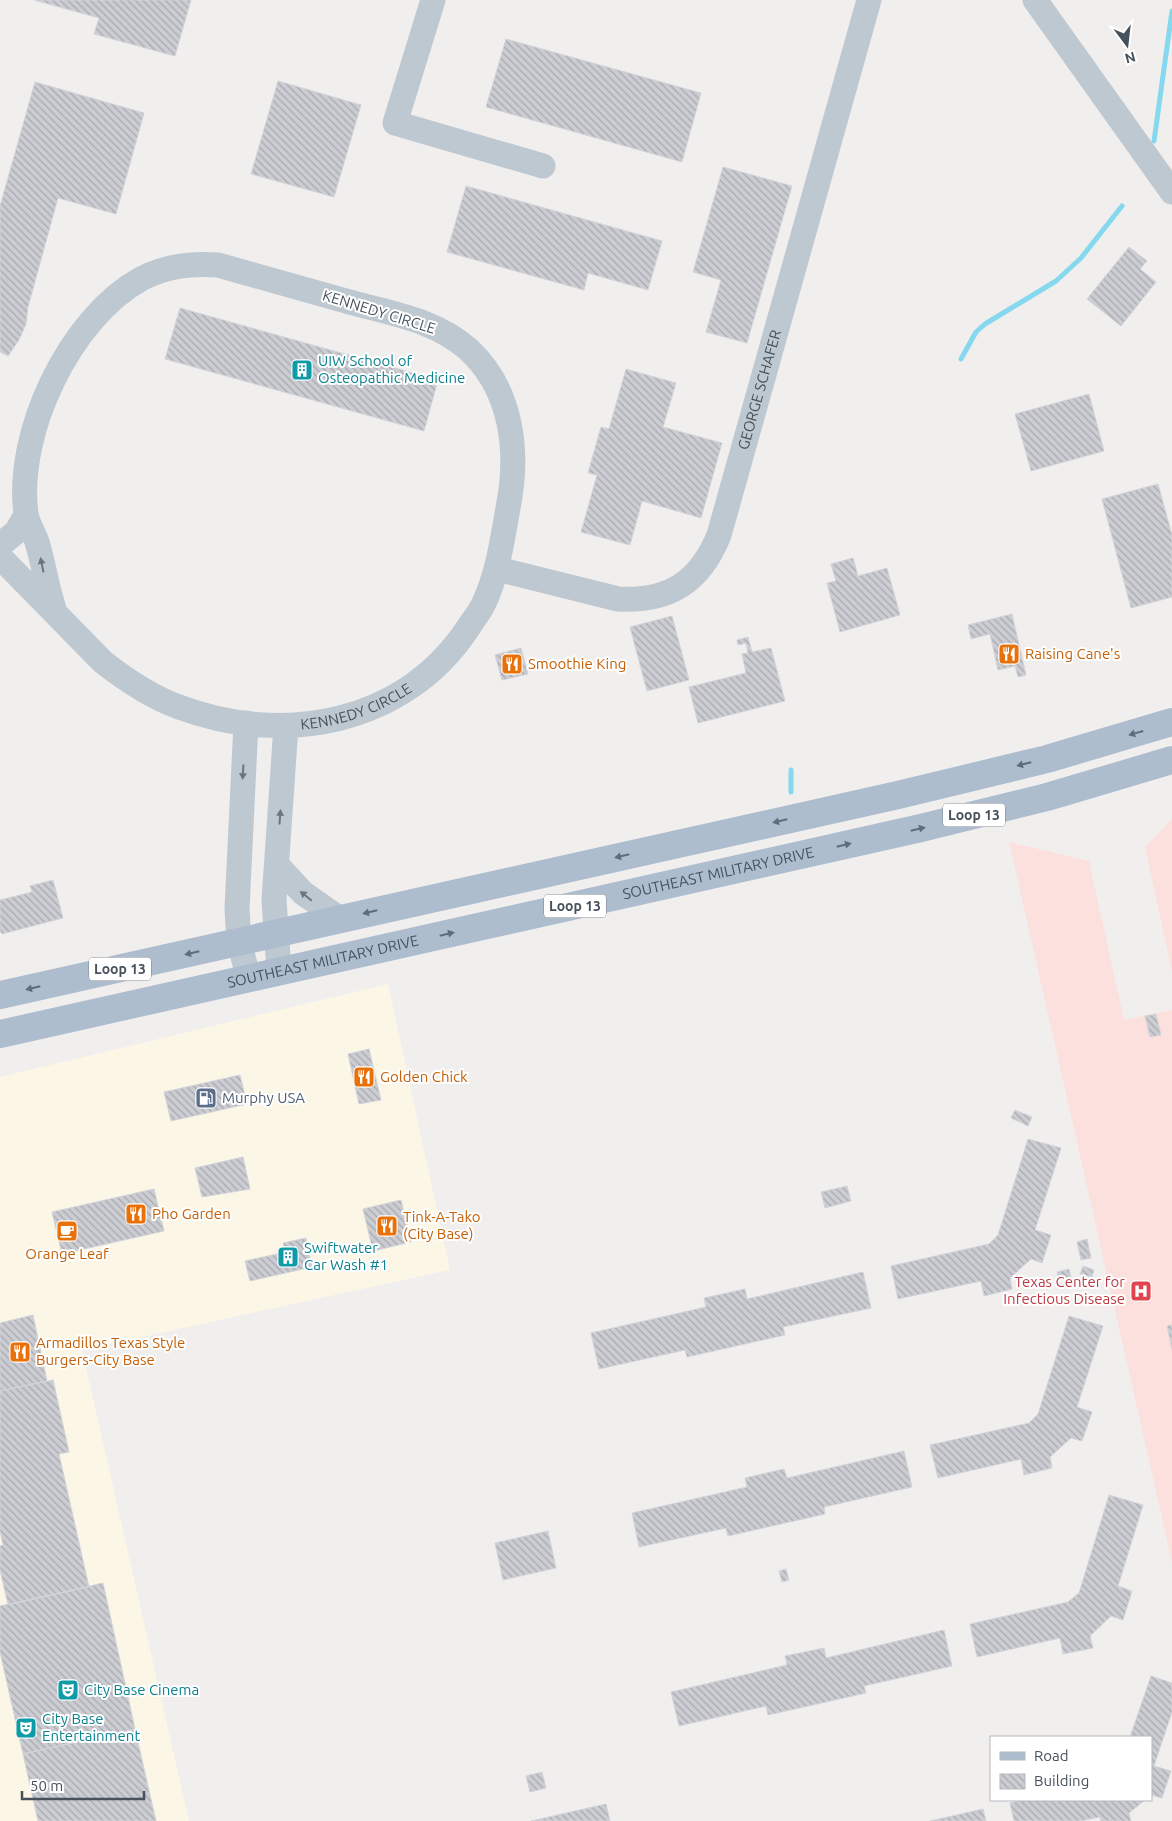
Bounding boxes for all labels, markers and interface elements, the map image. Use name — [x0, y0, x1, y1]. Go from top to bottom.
north arrow — [1102, 20, 1152, 70]
text: N — [1123, 48, 1137, 67]
street label: KENNEDY CIRCLE — [321, 286, 438, 337]
street label: GEORGE SCHAFER — [734, 328, 784, 452]
place label: UIW School of Osteopathic Medicine — [318, 352, 465, 386]
building icon: UIW School of Osteopathic Medicine — [290, 358, 314, 382]
one-way arrow — [38, 558, 46, 573]
restaurant icon: Raising Cane's — [997, 642, 1021, 666]
place label: Raising Cane's — [1025, 645, 1120, 662]
restaurant icon: Smoothie King — [500, 652, 524, 676]
place label: Smoothie King — [528, 655, 626, 672]
street label: KENNEDY CIRCLE — [299, 680, 414, 733]
one-way arrow — [1129, 730, 1144, 738]
one-way arrow — [1016, 760, 1031, 768]
one-way arrow — [239, 764, 247, 780]
road number: Loop 13 — [943, 804, 1005, 826]
one-way arrow — [277, 808, 285, 824]
one-way arrow — [773, 817, 788, 825]
one-way arrow — [910, 825, 925, 833]
one-way arrow — [837, 841, 852, 849]
street label: SOUTHEAST MILITARY DRIVE — [621, 843, 815, 903]
one-way arrow — [614, 852, 629, 860]
one-way arrow — [299, 890, 312, 901]
road number: Loop 13 — [544, 894, 606, 918]
one-way arrow — [362, 908, 377, 916]
one-way arrow — [439, 930, 454, 938]
street label: SOUTHEAST MILITARY DRIVE — [226, 932, 420, 991]
one-way arrow — [184, 949, 199, 957]
road number: Loop 13 — [89, 958, 151, 981]
one-way arrow — [26, 984, 41, 992]
restaurant icon: Golden Chick — [352, 1065, 376, 1089]
place label: Golden Chick — [380, 1068, 468, 1085]
fuel station icon: Murphy USA — [194, 1086, 218, 1110]
place label: Murphy USA — [222, 1089, 305, 1106]
restaurant icon: Pho Garden — [124, 1202, 148, 1226]
place label: Pho Garden — [152, 1205, 231, 1222]
place label: Tink-A-Tako (City Base) — [403, 1208, 481, 1242]
restaurant icon: Tink-A-Tako (City Base) — [375, 1214, 399, 1238]
cafe icon: Orange Leaf — [55, 1219, 79, 1243]
place label: Swiftwater Car Wash #1 — [304, 1239, 388, 1273]
place label: Orange Leaf — [25, 1245, 109, 1262]
building icon: Swiftwater Car Wash #1 — [276, 1245, 300, 1269]
place label: Texas Center for Infectious Disease — [1003, 1273, 1125, 1307]
hospital icon: Texas Center for Infectious Disease — [1129, 1279, 1153, 1303]
place label: Armadillos Texas Style Burgers-City Base — [36, 1334, 185, 1368]
restaurant icon: Armadillos Texas Style Burgers-City Base — [8, 1340, 32, 1364]
theatre icon: City Base Cinema — [56, 1678, 80, 1702]
place label: City Base Cinema — [84, 1681, 199, 1698]
place label: City Base Entertainment — [42, 1710, 140, 1744]
theatre icon: City Base Entertainment — [14, 1716, 38, 1740]
legend — [990, 1736, 1152, 1801]
text: Road — [1034, 1747, 1069, 1764]
scale bar — [22, 1768, 145, 1800]
text: Building — [1034, 1772, 1089, 1789]
text: 50 m — [30, 1777, 63, 1794]

